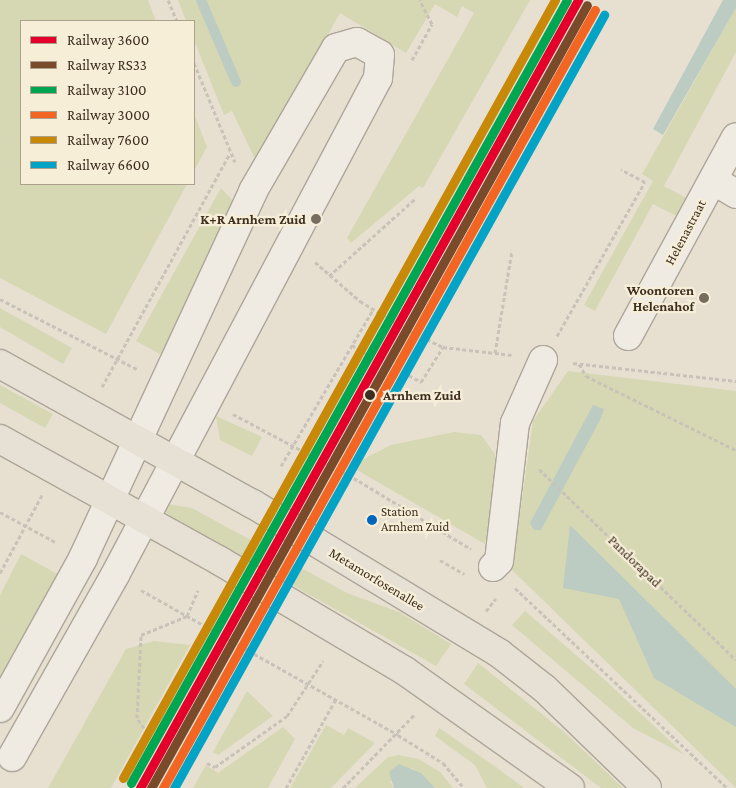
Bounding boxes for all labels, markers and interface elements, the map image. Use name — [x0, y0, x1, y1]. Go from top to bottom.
legend — [20, 20, 195, 185]
text: Railway 3600 — [67, 32, 149, 48]
text: Railway RS33 — [67, 57, 147, 73]
text: Railway 3100 — [67, 82, 147, 98]
text: Railway 3000 — [67, 107, 150, 123]
text: Railway 7600 — [67, 132, 149, 148]
text: Railway 6600 — [67, 157, 150, 173]
street label: Helenastraat — [661, 196, 709, 268]
place label: K+R Arnhem Zuid — [200, 211, 306, 227]
marker: K+R Arnhem Zuid — [310, 213, 322, 225]
place label: Woontoren Helenahof — [627, 282, 694, 314]
marker: Woontoren Helenahof — [698, 292, 710, 304]
marker: Arnhem Zuid — [361, 386, 379, 404]
place label: Arnhem Zuid — [383, 387, 461, 403]
place label: Station Arnhem Zuid — [381, 505, 449, 536]
marker: Station Arnhem Zuid — [367, 515, 377, 525]
street label: Pandorapad — [605, 532, 665, 590]
street label: Metamorfosenallee — [326, 544, 428, 614]

